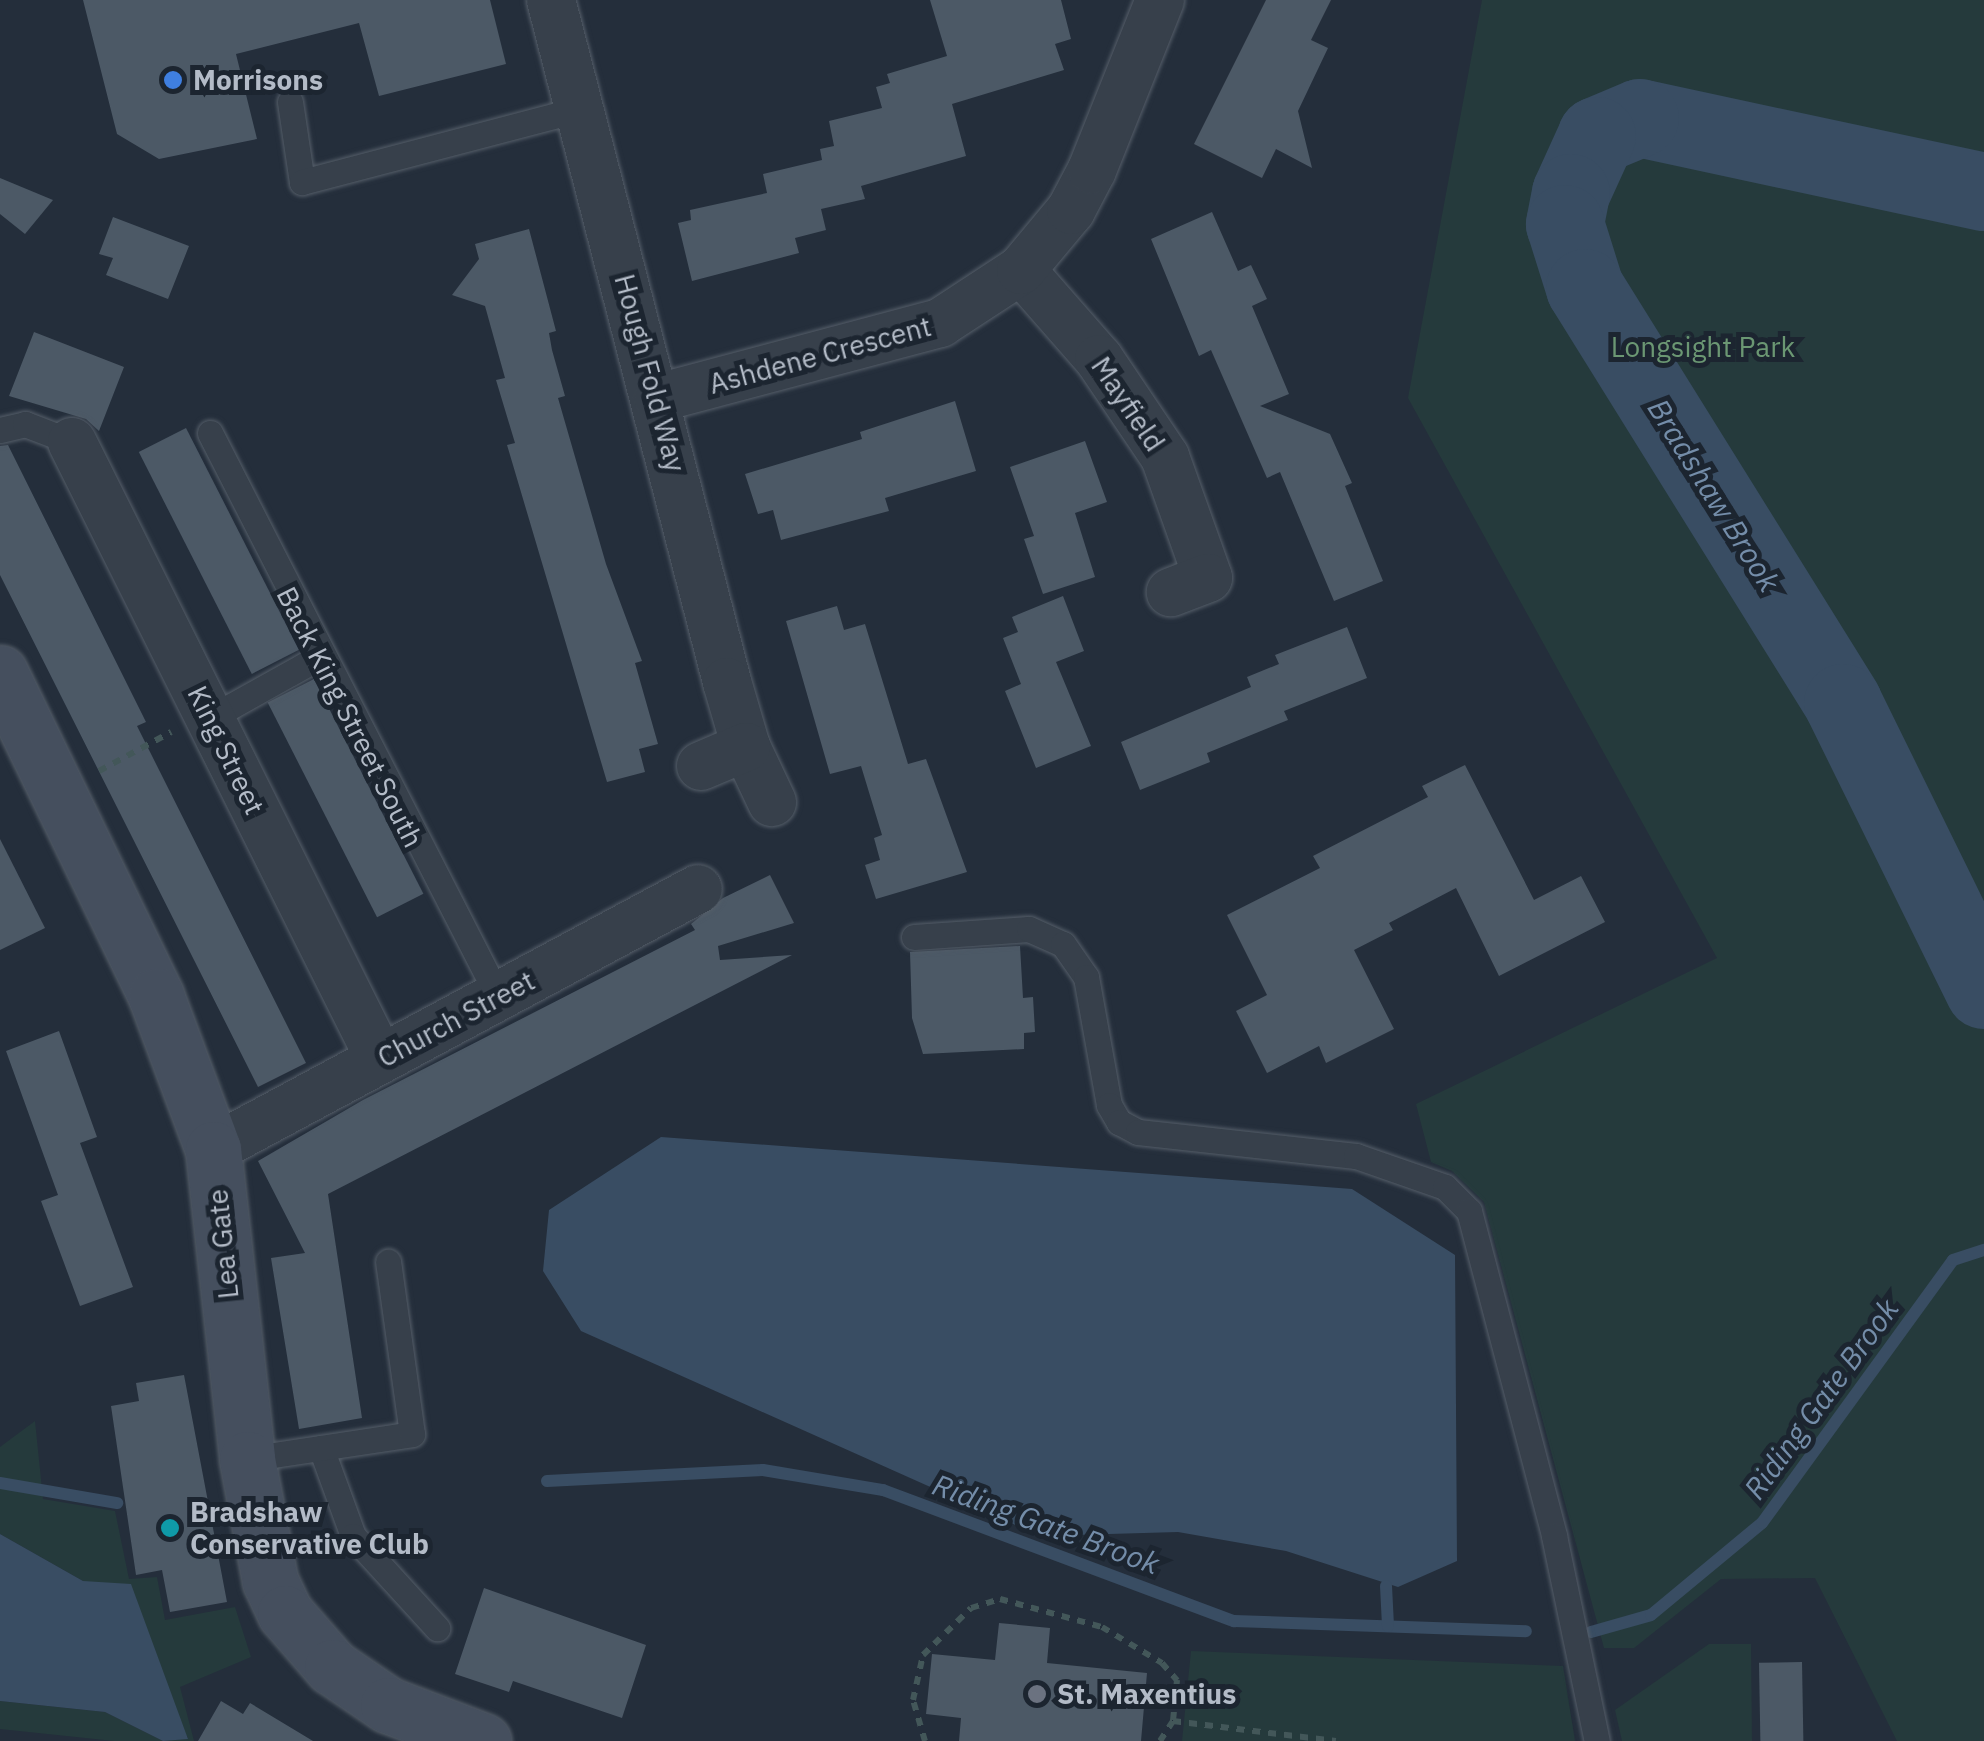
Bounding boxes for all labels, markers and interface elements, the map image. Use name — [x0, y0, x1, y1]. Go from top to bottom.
place label: Morrisons — [193, 63, 323, 97]
marker: Morrisons — [162, 69, 184, 91]
street label: Hough Fold Way — [607, 271, 693, 475]
street label: Ashdene Crescent — [705, 309, 935, 401]
park label: Longsight Park — [1611, 330, 1795, 364]
street label: Mayfield — [1084, 350, 1172, 458]
water label: Bradshaw Brook — [1640, 392, 1788, 598]
street label: Back King Street South — [270, 581, 430, 853]
street label: King Street — [180, 680, 272, 820]
street label: Church Street — [372, 964, 540, 1074]
street label: Lea Gate — [201, 1187, 245, 1301]
water label: Riding Gate Brook — [1736, 1292, 1906, 1506]
water label: Riding Gate Brook — [928, 1466, 1164, 1582]
place label: Bradshaw Conservative Club — [190, 1495, 429, 1561]
marker: Bradshaw Conservative Club — [159, 1517, 181, 1539]
place label: St. Maxentius — [1057, 1677, 1236, 1711]
marker: St. Maxentius — [1026, 1683, 1048, 1705]

